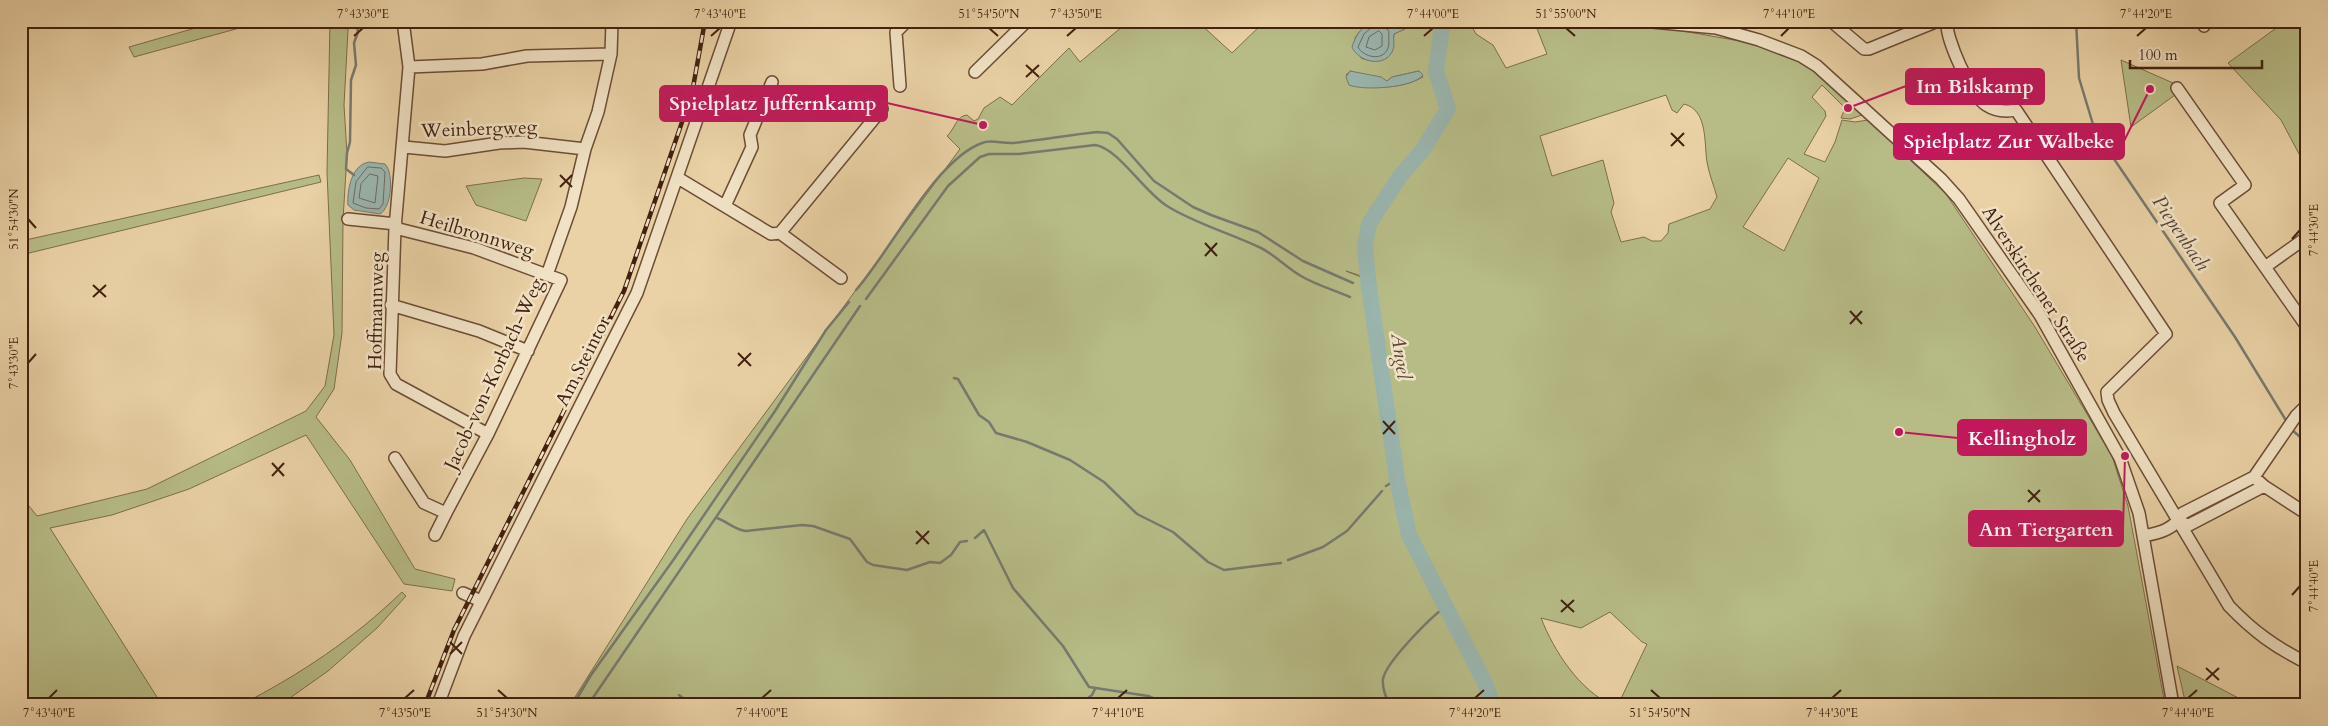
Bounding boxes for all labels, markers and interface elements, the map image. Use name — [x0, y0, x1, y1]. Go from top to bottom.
text: 7°43'30"E — [337, 6, 389, 22]
text: 7°43'40"E — [694, 6, 746, 22]
text: 51°54'50"N — [959, 6, 1020, 22]
text: 7°43'50"E — [1050, 6, 1102, 22]
text: 7°44'00"E — [1407, 6, 1459, 22]
text: 51°55'00"N — [1536, 6, 1597, 22]
text: 7°44'10"E — [1763, 6, 1815, 22]
text: 7°44'20"E — [2120, 6, 2172, 22]
scale bar — [2130, 38, 2263, 70]
text: 100 m — [2138, 45, 2178, 65]
callout: Im Bilskamp — [1906, 69, 2044, 104]
text: Im Bilskamp — [1916, 73, 2034, 100]
callout: Spielplatz Juffernkamp — [660, 86, 887, 121]
text: Spielplatz Juffernkamp — [669, 90, 877, 117]
street label: Weinbergweg — [419, 114, 538, 144]
callout: Spielplatz Zur Walbeke — [1894, 124, 2124, 159]
text: Spielplatz Zur Walbeke — [1904, 128, 2114, 155]
text: 51°54'30"N — [6, 188, 22, 249]
water label: Piepenbach — [2146, 190, 2216, 276]
street label: Alverskirchener Straße — [1976, 201, 2096, 367]
street label: Heilbronnweg — [417, 204, 538, 264]
text: 7°44'30"E — [2306, 204, 2322, 256]
street label: Hoffmannweg — [362, 251, 390, 370]
street label: Jacob-von-Korbach-Weg — [437, 273, 550, 477]
street label: Am Steintor — [549, 311, 617, 411]
water label: Angel — [1384, 330, 1418, 381]
text: 7°43'30"E — [6, 337, 22, 389]
callout: Kellingholz — [1958, 420, 2086, 455]
text: Kellingholz — [1968, 425, 2076, 452]
callout: Am Tiergarten — [1969, 511, 2123, 546]
text: Am Tiergarten — [1979, 516, 2113, 543]
text: 7°44'40"E — [2306, 560, 2322, 612]
text: 7°43'40"E — [23, 705, 75, 721]
text: 7°43'50"E — [379, 705, 431, 721]
text: 51°54'30"N — [477, 705, 538, 721]
text: 7°44'00"E — [736, 705, 788, 721]
text: 7°44'10"E — [1092, 705, 1144, 721]
text: 7°44'20"E — [1449, 705, 1501, 721]
text: 51°54'50"N — [1630, 705, 1691, 721]
text: 7°44'30"E — [1806, 705, 1858, 721]
text: 7°44'40"E — [2162, 705, 2214, 721]

